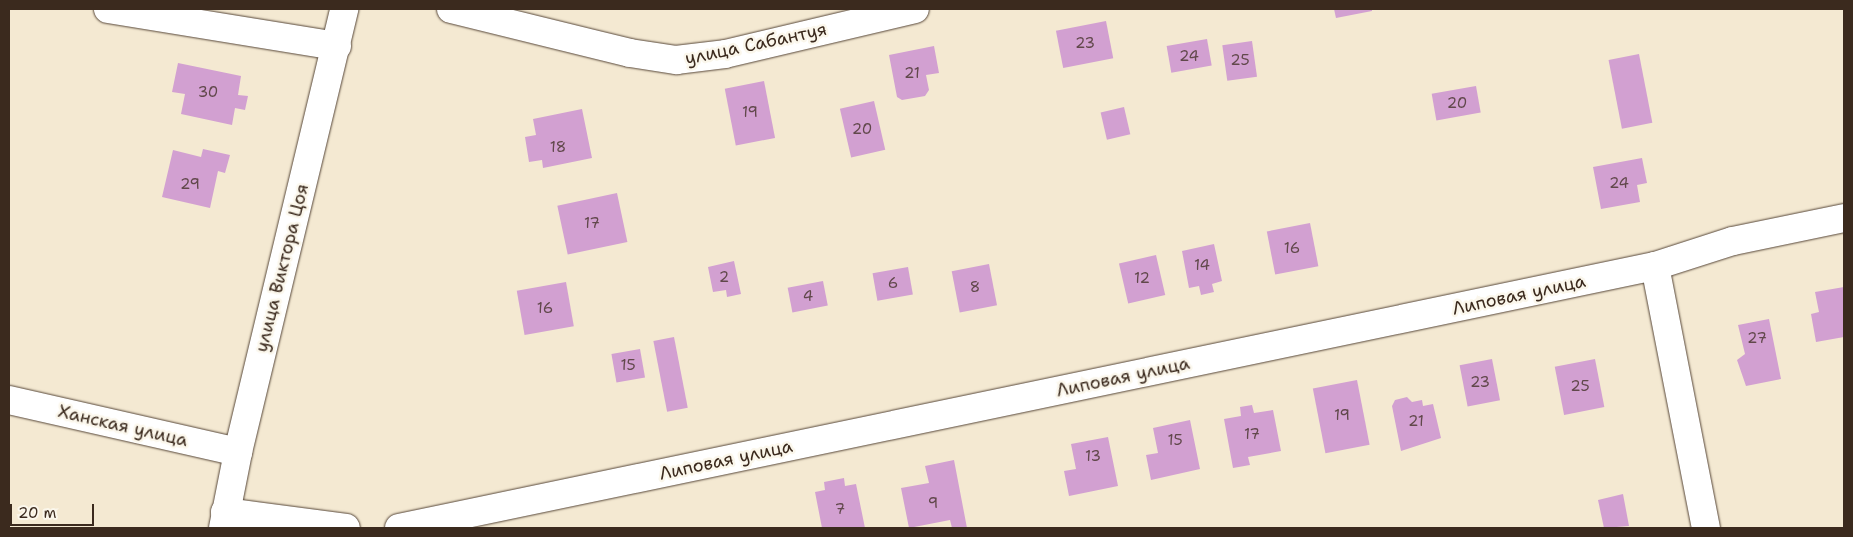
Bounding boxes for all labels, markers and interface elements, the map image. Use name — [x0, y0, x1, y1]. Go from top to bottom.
street label: улица Сабантуя — [683, 18, 829, 70]
house number: 23 — [1075, 35, 1095, 53]
house number: 24 — [1179, 48, 1199, 66]
house number: 25 — [1230, 52, 1250, 70]
house number: 21 — [904, 65, 920, 83]
house number: 30 — [198, 84, 218, 102]
house number: 20 — [1447, 95, 1467, 113]
house number: 19 — [742, 104, 758, 122]
house number: 20 — [852, 121, 872, 139]
house number: 18 — [550, 139, 566, 157]
house number: 24 — [1609, 175, 1629, 193]
house number: 29 — [180, 176, 200, 194]
street label: улица Виктора Цоя — [251, 182, 313, 354]
house number: 17 — [584, 215, 600, 233]
house number: 16 — [1284, 240, 1300, 258]
house number: 14 — [1194, 257, 1210, 275]
house number: 2 — [719, 269, 729, 287]
house number: 12 — [1134, 270, 1150, 288]
street label: Липовая улица — [1450, 270, 1588, 320]
house number: 6 — [888, 275, 898, 293]
house number: 8 — [970, 279, 980, 297]
house number: 4 — [803, 288, 813, 306]
house number: 16 — [537, 300, 553, 318]
house number: 27 — [1747, 330, 1767, 348]
street label: Липовая улица — [1054, 352, 1192, 402]
house number: 15 — [620, 357, 636, 375]
house number: 23 — [1470, 374, 1490, 392]
house number: 25 — [1570, 378, 1590, 396]
street label: Ханская улица — [56, 401, 190, 451]
house number: 19 — [1334, 407, 1350, 425]
house number: 21 — [1408, 413, 1424, 431]
house number: 17 — [1244, 426, 1260, 444]
house number: 15 — [1167, 432, 1183, 450]
street label: Липовая улица — [657, 435, 795, 485]
house number: 13 — [1085, 448, 1101, 466]
scale bar — [12, 494, 96, 526]
house number: 9 — [928, 495, 938, 513]
house number: 7 — [835, 501, 845, 519]
text: 20 m — [18, 503, 57, 523]

